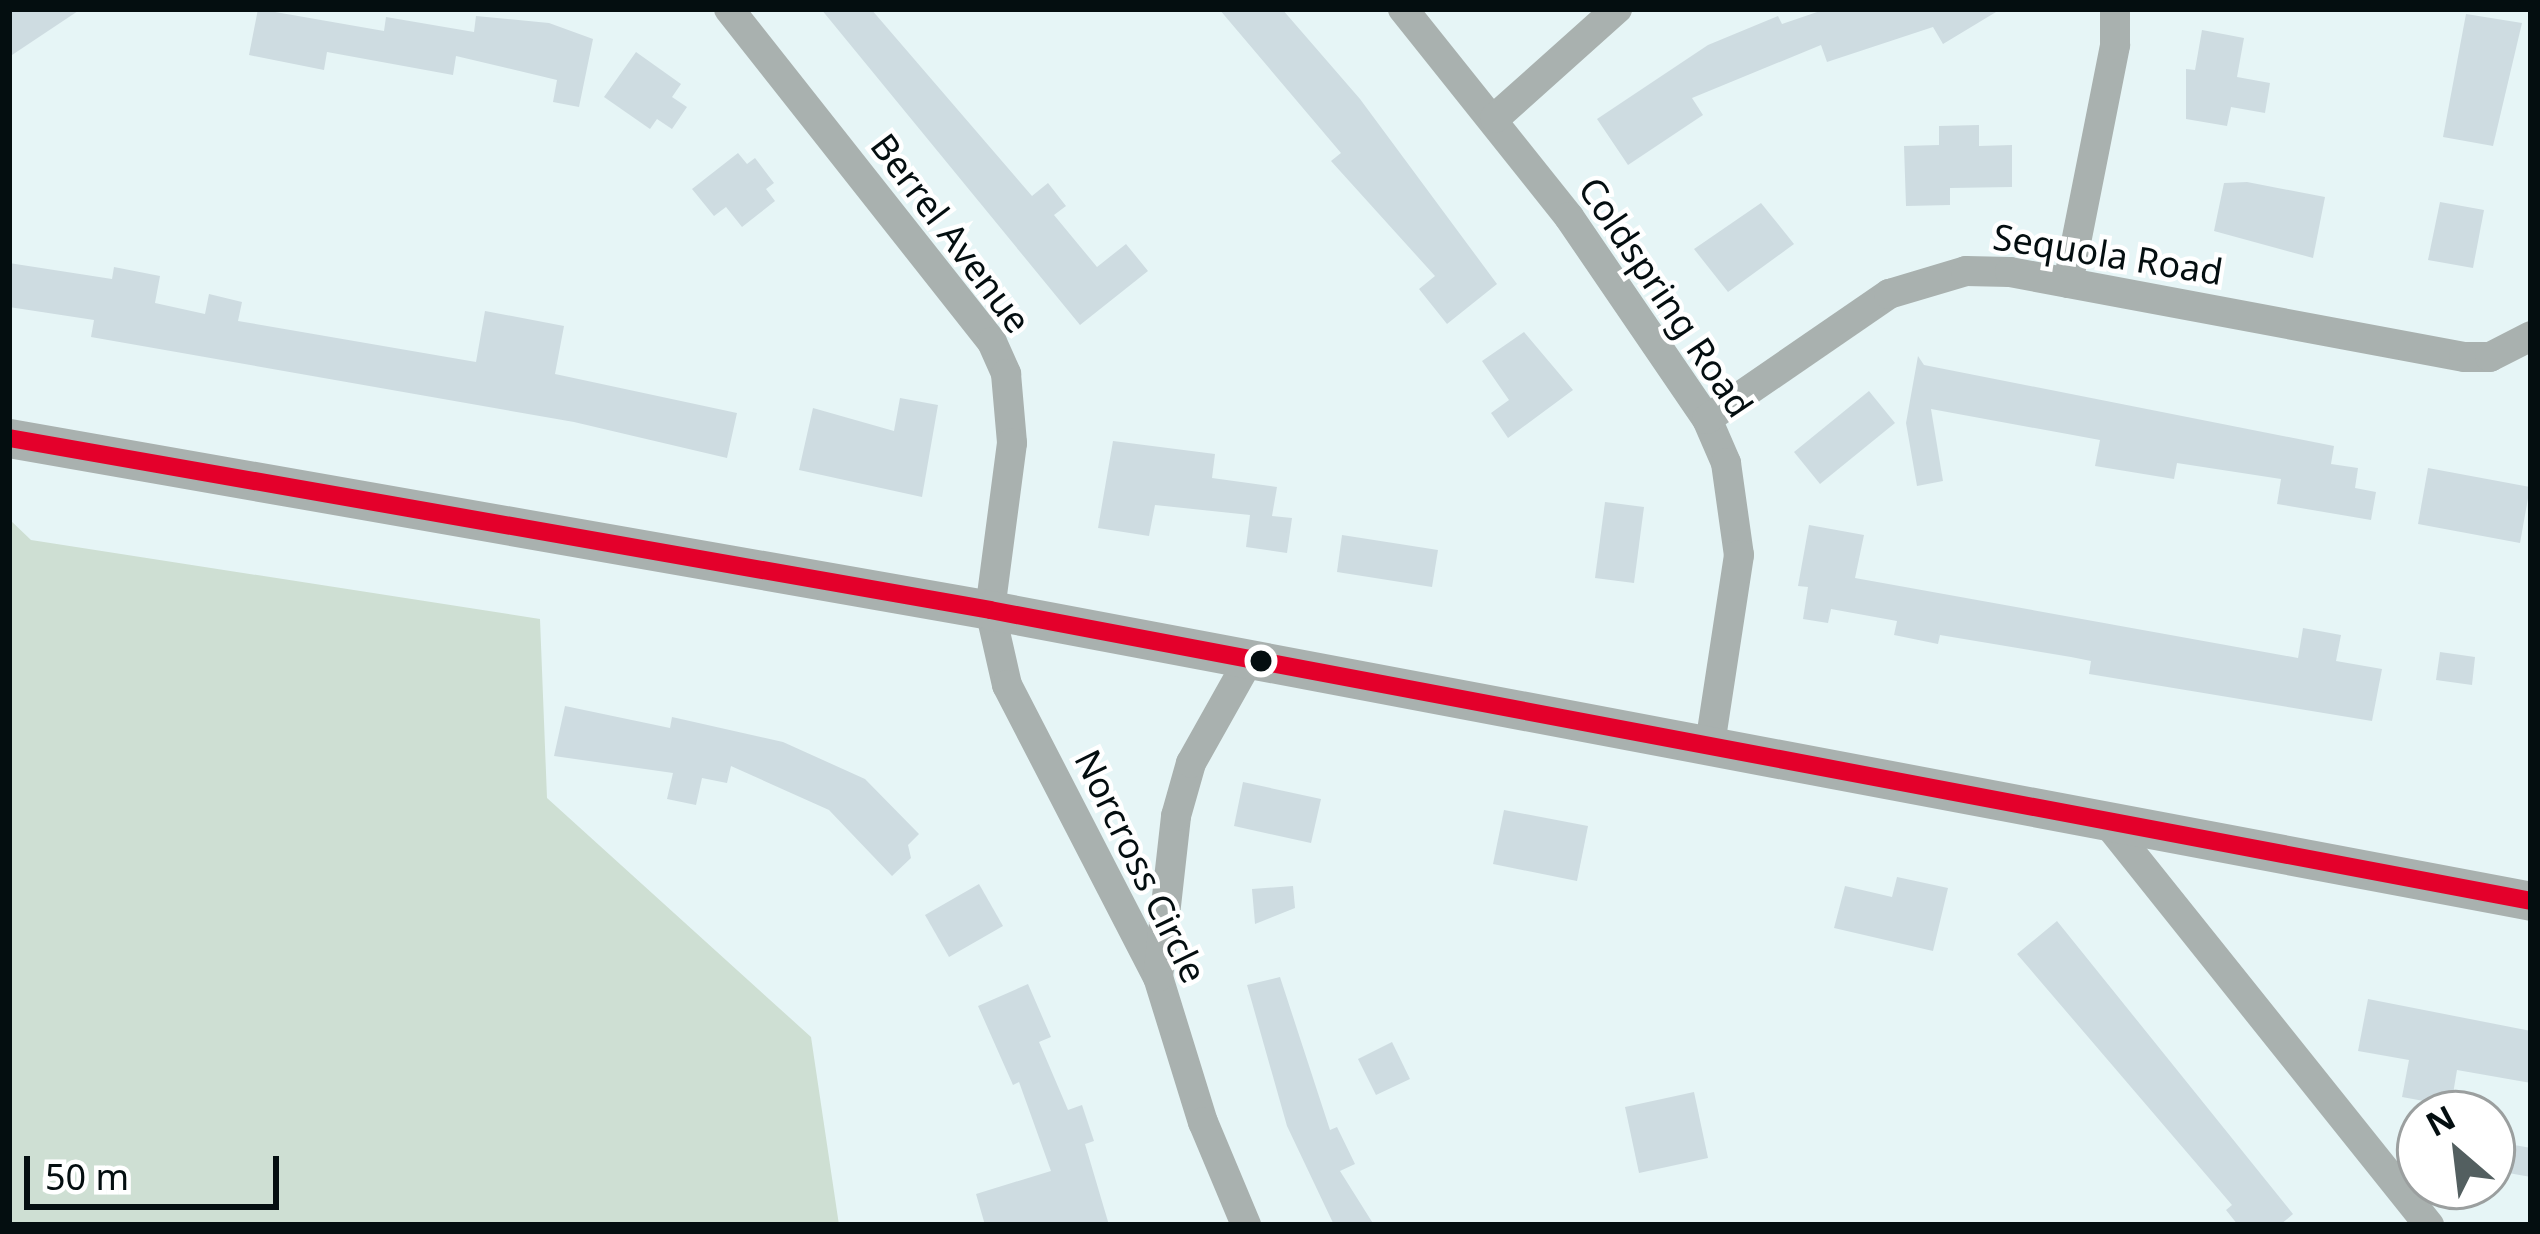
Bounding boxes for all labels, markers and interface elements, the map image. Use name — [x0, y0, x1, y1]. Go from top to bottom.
street label: Berrel Avenue — [862, 125, 1040, 341]
street label: Coldspring Road — [1570, 169, 1762, 425]
street label: Sequola Road — [1990, 215, 2226, 293]
unlabelled marker — [1250, 650, 1272, 672]
street label: Norcross Circle — [1066, 743, 1216, 989]
north arrow — [2396, 1090, 2516, 1210]
text: N — [2418, 1094, 2463, 1147]
scale bar — [30, 1132, 285, 1206]
text: 50 m — [45, 1152, 129, 1201]

